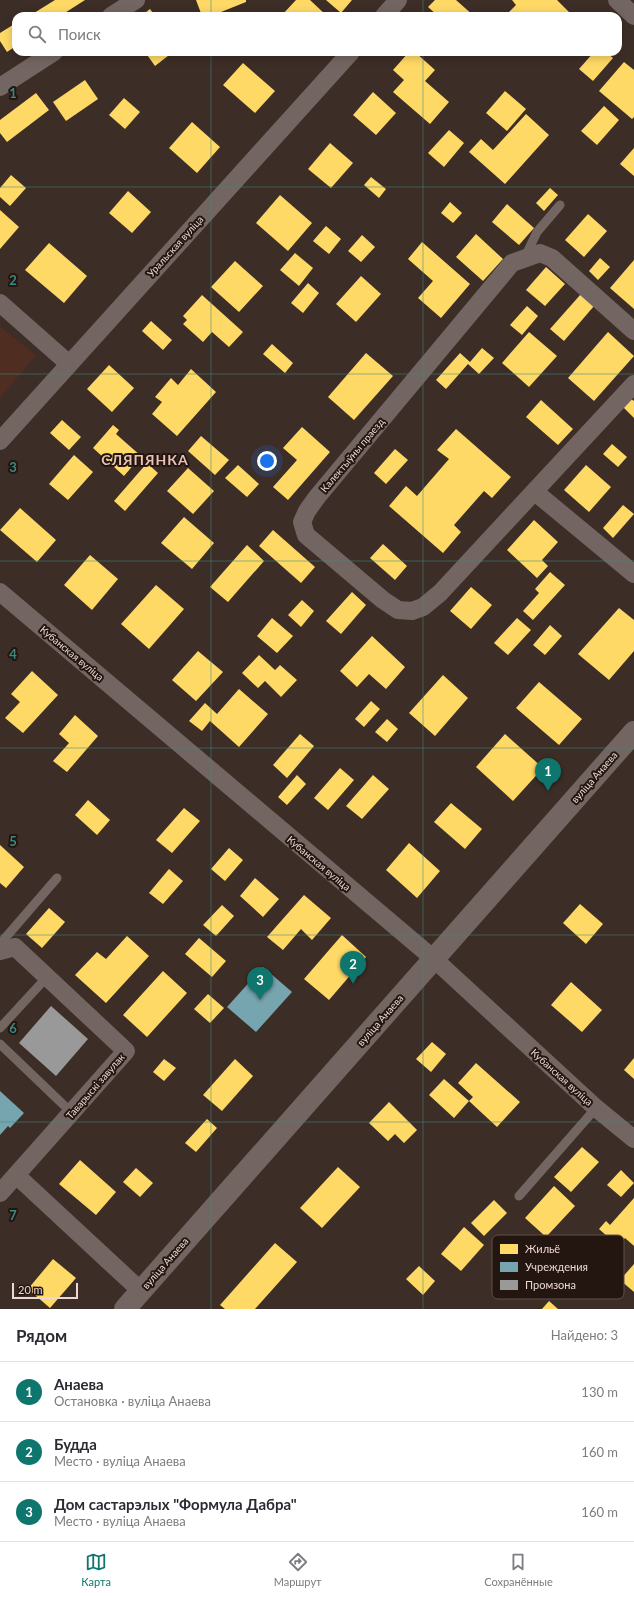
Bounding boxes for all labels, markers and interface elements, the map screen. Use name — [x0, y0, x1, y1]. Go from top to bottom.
search box — [12, 12, 622, 56]
icon: search — [26, 23, 48, 45]
text: Поиск — [58, 25, 101, 43]
text: 1 — [9, 85, 17, 101]
street label: Уральская вуліца — [144, 213, 206, 279]
text: 2 — [9, 272, 17, 288]
street label: Калектыўны праезд — [318, 416, 386, 494]
district label: СЛЯПЯНКА — [101, 451, 189, 468]
your location — [257, 451, 277, 471]
text: 3 — [9, 459, 17, 475]
street label: Кубанская вуліца — [38, 623, 106, 683]
text: 4 — [9, 646, 17, 662]
street label: вуліца Анаева — [569, 749, 620, 805]
pin: 1 — [535, 758, 561, 791]
text: 5 — [9, 833, 17, 849]
street label: Кубанская вуліца — [285, 833, 353, 893]
pin: 2 — [340, 951, 366, 984]
pin: 3 — [247, 967, 273, 1000]
street label: вуліца Анаева — [355, 992, 406, 1048]
text: 6 — [9, 1020, 17, 1036]
street label: Кубанская вуліца — [529, 1046, 595, 1108]
street label: Таварыскі завулак — [63, 1050, 127, 1121]
text: 7 — [9, 1207, 17, 1223]
street label: вуліца Анаева — [140, 1235, 191, 1291]
legend — [492, 1235, 624, 1299]
text: Жильё — [525, 1242, 560, 1255]
text: Учреждения — [525, 1260, 588, 1273]
text: Промзона — [525, 1278, 576, 1291]
scale bar — [12, 1281, 78, 1300]
text: 20 m — [18, 1283, 43, 1296]
text: Рядом — [16, 1325, 67, 1346]
text: Найдено: 3 — [551, 1327, 618, 1343]
text: Анаева — [54, 1375, 104, 1393]
text: 1 — [25, 1384, 33, 1400]
text: 130 m — [581, 1384, 618, 1400]
text: Остановка · вуліца Анаева — [54, 1393, 211, 1409]
text: Будда — [54, 1435, 97, 1453]
text: 2 — [25, 1444, 33, 1460]
text: 160 m — [581, 1444, 618, 1460]
text: Место · вуліца Анаева — [54, 1453, 186, 1469]
text: Дом састарэлых "Формула Дабра" — [54, 1495, 297, 1513]
text: 3 — [25, 1504, 33, 1520]
text: 160 m — [581, 1504, 618, 1520]
text: Место · вуліца Анаева — [54, 1513, 186, 1529]
tab: Карта — [81, 1551, 111, 1588]
tab: Маршрут — [274, 1551, 322, 1588]
tab: Сохранённые — [484, 1551, 553, 1588]

